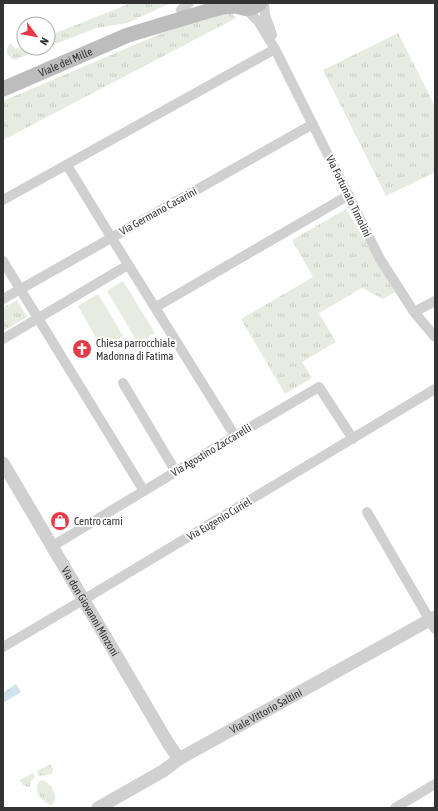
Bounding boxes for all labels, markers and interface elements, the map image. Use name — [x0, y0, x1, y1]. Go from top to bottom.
north arrow — [16, 16, 56, 56]
text: N — [38, 35, 51, 47]
street label: Viale dei Mille — [37, 45, 94, 79]
street label: Via Fortunato Timolini — [324, 153, 374, 239]
street label: Via Germano Casarini — [117, 185, 199, 237]
place label: Chiesa parrocchiale Madonna di Fatima — [96, 337, 175, 362]
church icon: Chiesa parrocchiale Madonna di Fatima — [71, 338, 93, 360]
street label: Via Agostino Zaccarelli — [169, 421, 253, 479]
street label: Via Eugenio Curiel — [185, 495, 253, 543]
shop icon: Centro carni — [49, 510, 71, 532]
place label: Centro carni — [74, 515, 123, 527]
street label: Via don Giovanni Minzoni — [59, 564, 121, 658]
street label: Viale Vittorio Saltini — [228, 686, 304, 736]

